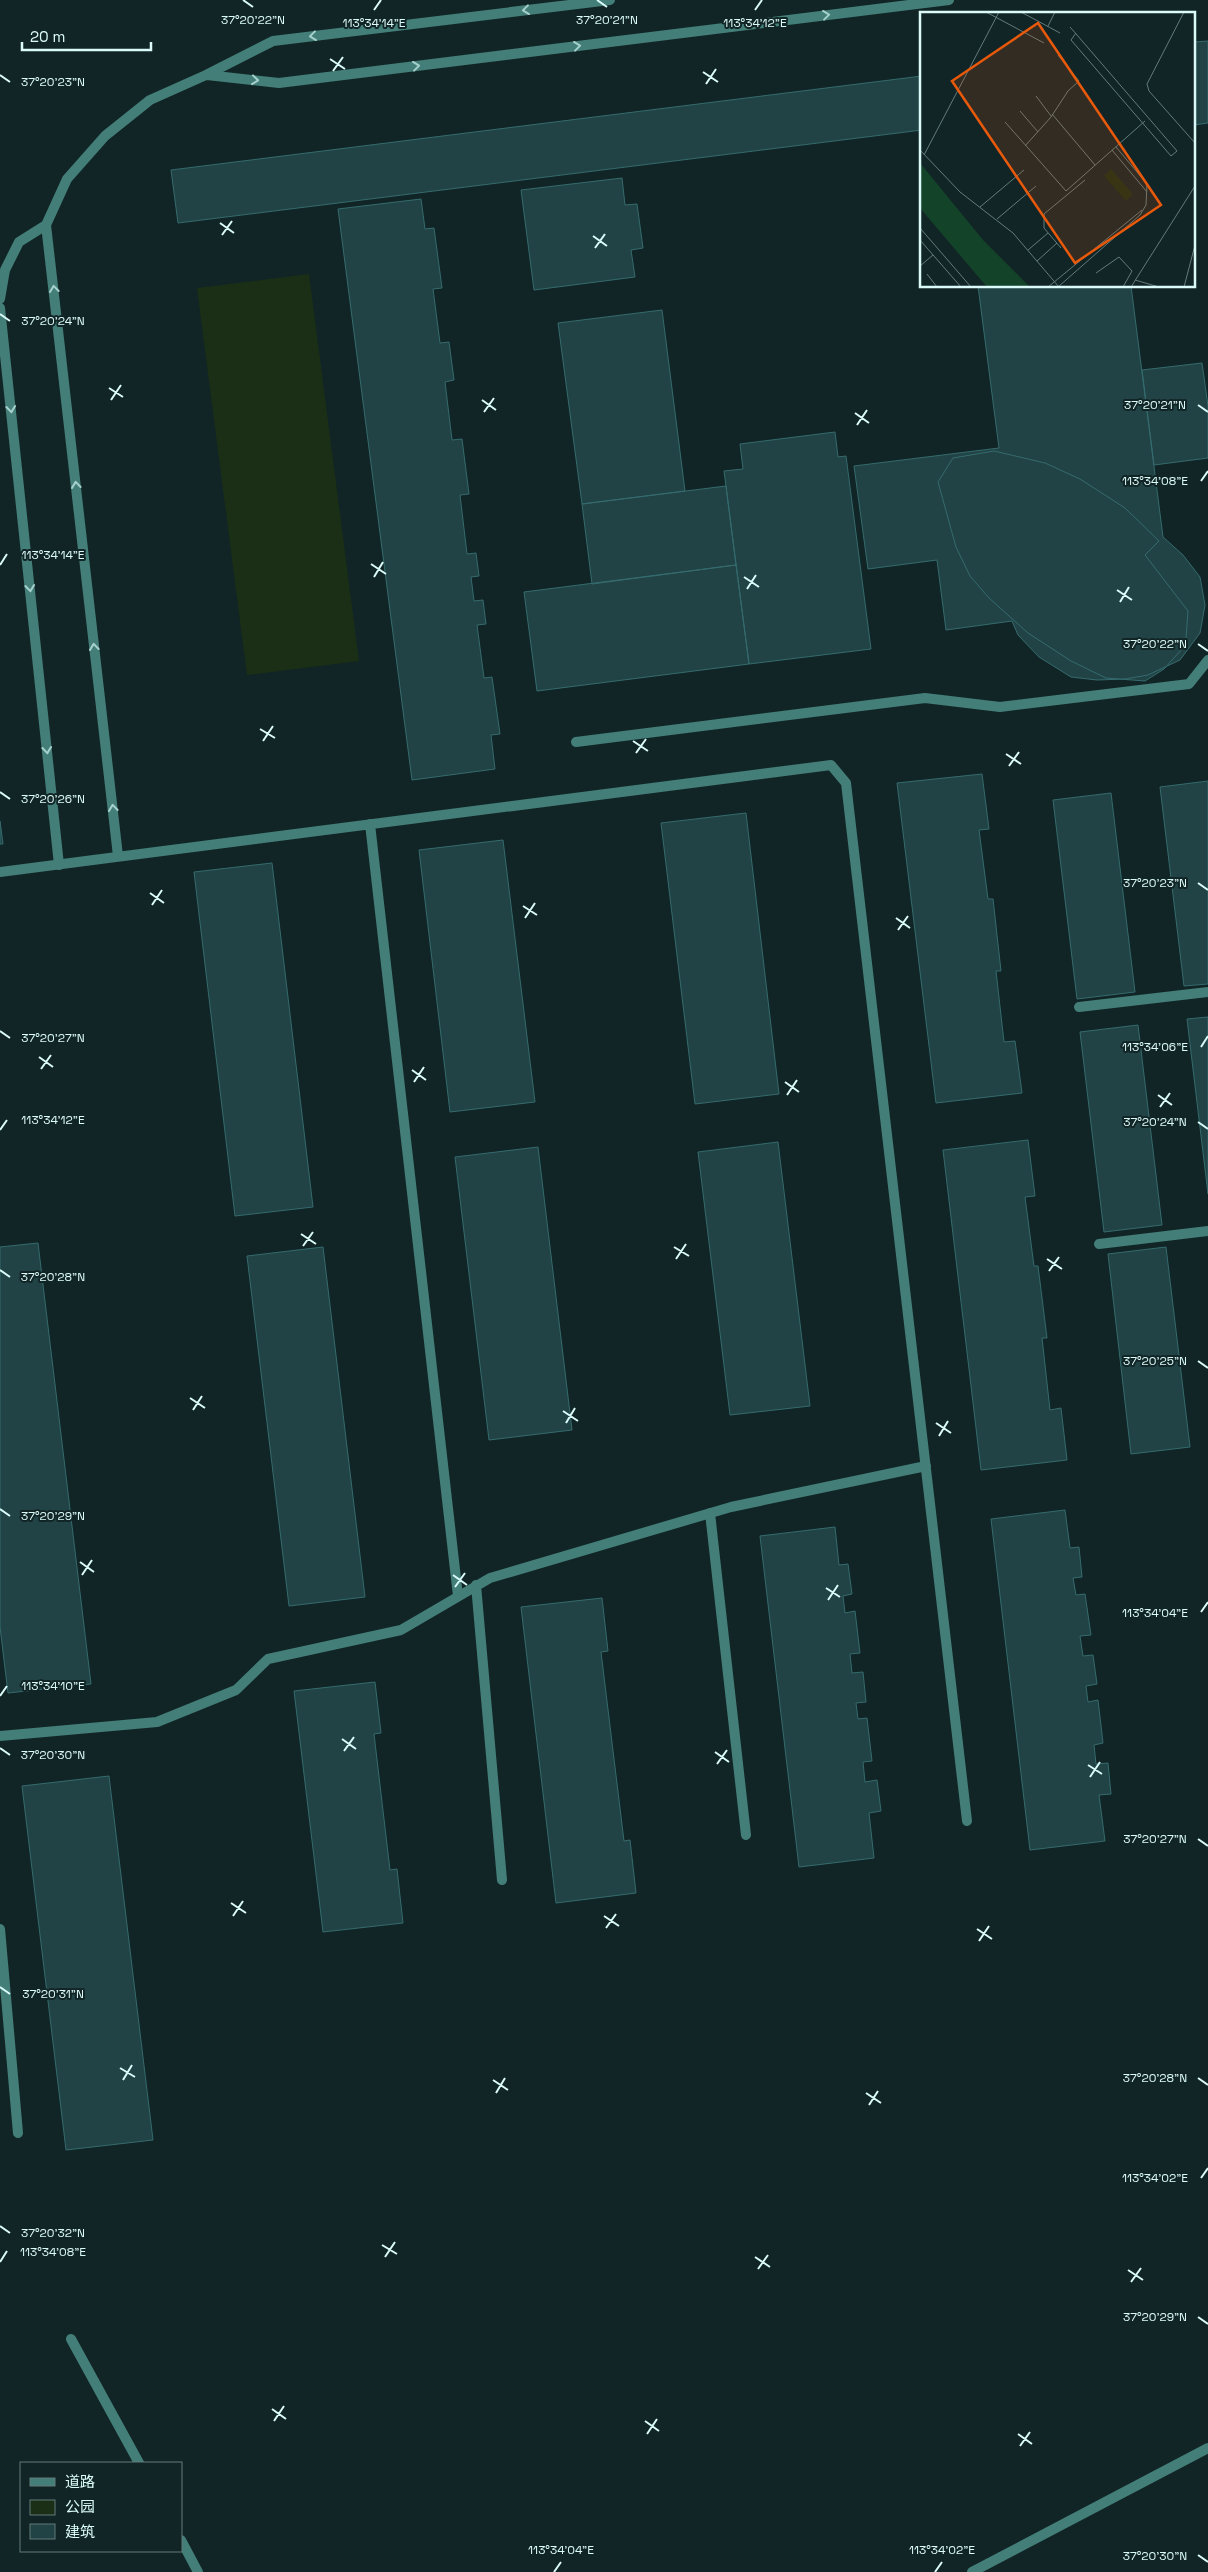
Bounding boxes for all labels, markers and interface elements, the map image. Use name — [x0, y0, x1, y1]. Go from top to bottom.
one-way arrow — [522, 4, 530, 15]
one-way arrow — [822, 10, 830, 21]
text: 37°20'22"N — [221, 12, 285, 28]
text: 37°20'21"N — [576, 12, 638, 28]
inset map — [920, 12, 1196, 288]
text: 113°34'14"E — [342, 15, 406, 31]
text: 113°34'12"E — [723, 15, 787, 31]
scale bar — [22, 20, 151, 52]
text: 20 m — [30, 27, 65, 46]
one-way arrow — [309, 31, 317, 41]
one-way arrow — [574, 41, 582, 52]
one-way arrow — [413, 61, 421, 72]
text: 37°20'23"N — [21, 74, 85, 90]
one-way arrow — [251, 74, 259, 85]
one-way arrow — [49, 285, 60, 293]
text: 37°20'24"N — [21, 313, 85, 329]
text: 37°20'21"N — [1124, 397, 1186, 413]
one-way arrow — [5, 405, 16, 413]
text: 113°34'08"E — [1122, 473, 1188, 489]
one-way arrow — [71, 481, 82, 489]
text: 113°34'14"E — [21, 547, 85, 563]
one-way arrow — [24, 584, 35, 592]
text: 37°20'22"N — [1123, 636, 1187, 652]
one-way arrow — [89, 642, 100, 650]
one-way arrow — [41, 746, 52, 754]
text: 37°20'26"N — [21, 791, 85, 807]
one-way arrow — [108, 804, 119, 812]
text: 37°20'23"N — [1123, 875, 1187, 891]
text: 37°20'27"N — [21, 1030, 85, 1046]
text: 113°34'06"E — [1122, 1039, 1188, 1055]
text: 113°34'12"E — [21, 1112, 85, 1128]
text: 37°20'24"N — [1123, 1114, 1187, 1130]
text: 37°20'28"N — [21, 1269, 85, 1285]
text: 37°20'25"N — [1123, 1353, 1187, 1369]
text: 37°20'29"N — [21, 1508, 85, 1524]
text: 113°34'04"E — [1122, 1605, 1188, 1621]
text: 113°34'10"E — [21, 1678, 85, 1694]
text: 37°20'30"N — [21, 1747, 85, 1763]
text: 37°20'27"N — [1123, 1831, 1187, 1847]
text: 37°20'31"N — [22, 1986, 84, 2002]
text: 37°20'28"N — [1123, 2070, 1187, 2086]
text: 113°34'02"E — [1122, 2170, 1188, 2186]
text: 37°20'32"N — [21, 2225, 85, 2241]
text: 113°34'08"E — [20, 2244, 86, 2260]
text: 37°20'29"N — [1123, 2309, 1187, 2325]
legend — [20, 2462, 182, 2552]
text: 道路 — [65, 2472, 95, 2491]
text: 公园 — [65, 2497, 95, 2516]
text: 建筑 — [65, 2522, 95, 2541]
text: 113°34'04"E — [528, 2542, 594, 2558]
text: 113°34'02"E — [909, 2542, 975, 2558]
text: 37°20'30"N — [1123, 2548, 1187, 2564]

